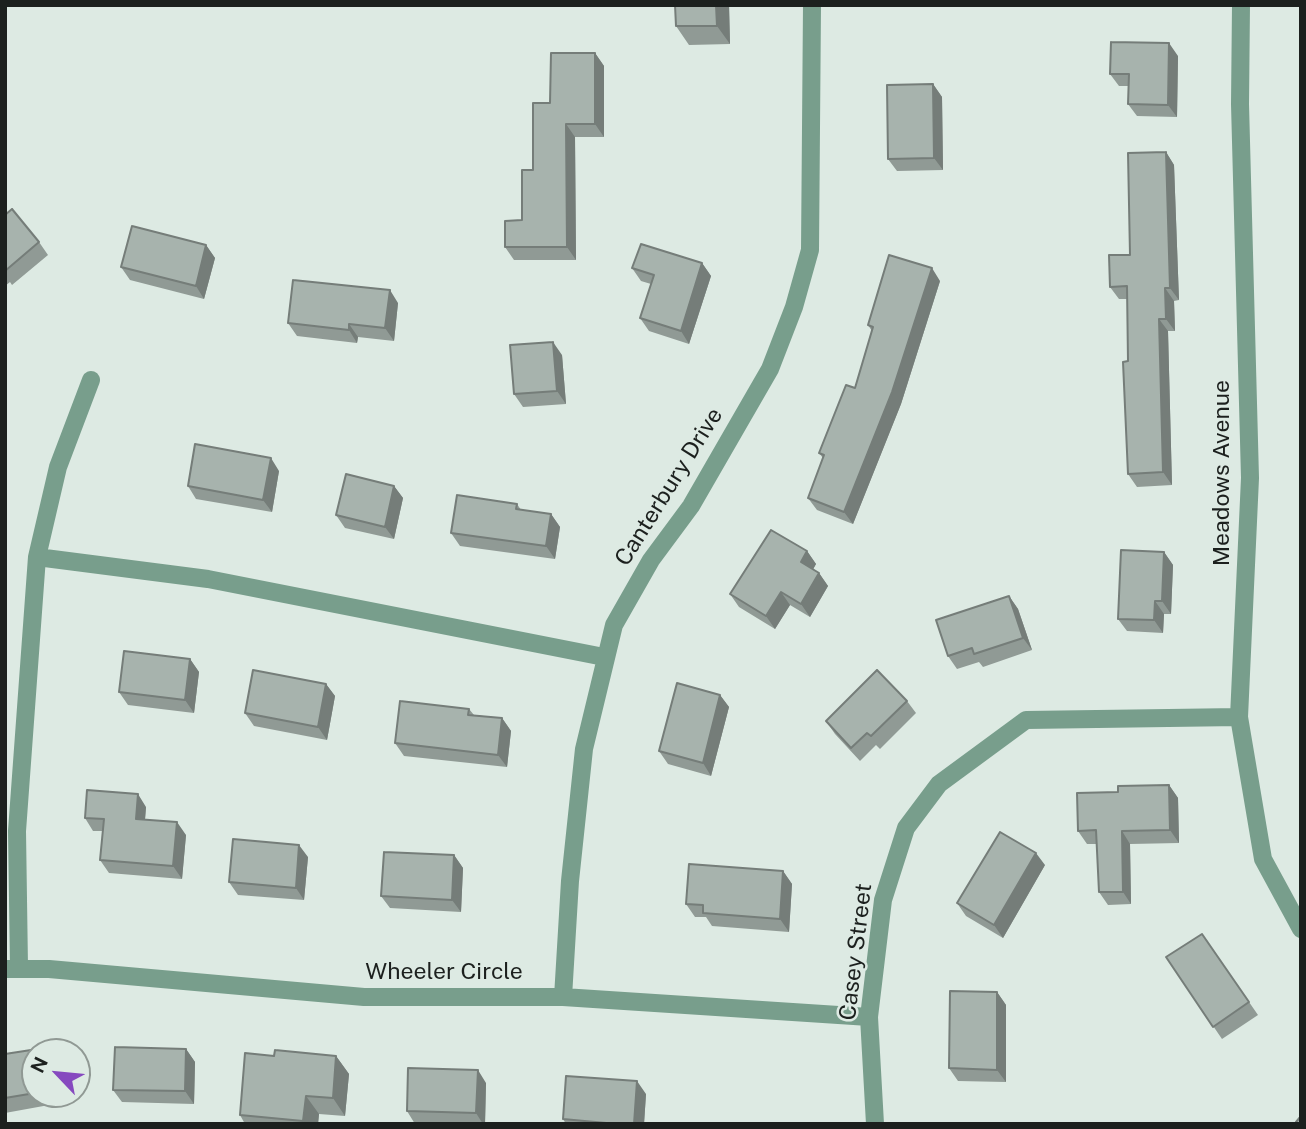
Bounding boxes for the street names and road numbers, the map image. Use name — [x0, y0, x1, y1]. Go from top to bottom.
street label: Meadows Avenue — [1208, 380, 1236, 566]
street label: Canterbury Drive — [609, 403, 729, 571]
street label: Casey Street — [834, 882, 878, 1022]
street label: Wheeler Circle — [365, 958, 523, 986]

